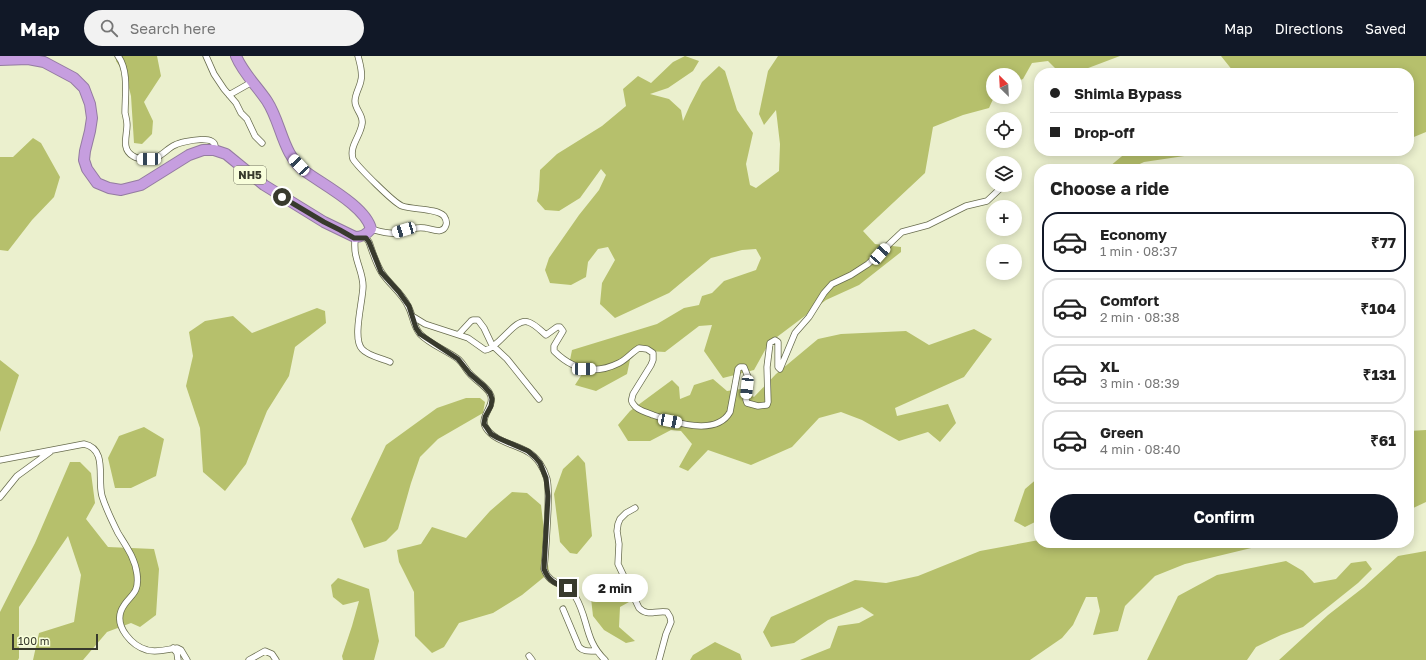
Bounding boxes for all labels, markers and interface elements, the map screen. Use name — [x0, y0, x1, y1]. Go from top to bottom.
search box — [84, 10, 364, 46]
text: Map — [20, 17, 60, 40]
icon: search — [98, 17, 120, 39]
text: Search here — [130, 19, 216, 37]
text: Map — [1224, 20, 1253, 37]
text: Directions — [1275, 20, 1343, 37]
text: Saved — [1365, 20, 1406, 37]
north arrow — [986, 68, 1022, 104]
map controls — [986, 68, 1022, 280]
text: Shimla Bypass — [1074, 84, 1182, 102]
button: locate — [986, 112, 1022, 148]
text: Drop-off — [1074, 123, 1134, 141]
car — [286, 152, 312, 178]
car — [137, 153, 161, 165]
button: layers — [986, 156, 1022, 192]
road number: NH5 — [234, 166, 266, 184]
text: Choose a ride — [1050, 177, 1169, 199]
route start — [273, 188, 291, 206]
button: + — [986, 200, 1022, 236]
car — [391, 221, 417, 239]
icon: car — [1052, 224, 1088, 260]
text: Economy — [1100, 225, 1167, 243]
text: ₹77 — [1371, 233, 1396, 251]
car — [868, 241, 892, 267]
text: 1 min · 08:37 — [1100, 243, 1177, 259]
button: − — [986, 244, 1022, 280]
icon: car — [1052, 290, 1088, 326]
text: Comfort — [1100, 291, 1159, 309]
text: ₹104 — [1361, 299, 1396, 317]
text: 2 min · 08:38 — [1100, 309, 1180, 325]
icon: car — [1052, 356, 1088, 392]
text: XL — [1100, 357, 1119, 375]
car — [572, 363, 596, 375]
text: ₹131 — [1363, 365, 1396, 383]
car — [740, 374, 754, 400]
text: 3 min · 08:39 — [1100, 375, 1180, 391]
car — [657, 413, 683, 429]
icon: car — [1052, 422, 1088, 458]
text: Green — [1100, 423, 1143, 441]
text: ₹61 — [1370, 431, 1396, 449]
text: 4 min · 08:40 — [1100, 441, 1180, 457]
button: Confirm — [1050, 494, 1398, 540]
callout: 2 min — [582, 574, 648, 602]
route end — [559, 579, 577, 597]
text: 2 min — [598, 580, 632, 596]
scale bar — [12, 632, 98, 651]
text: 100 m — [18, 634, 49, 647]

